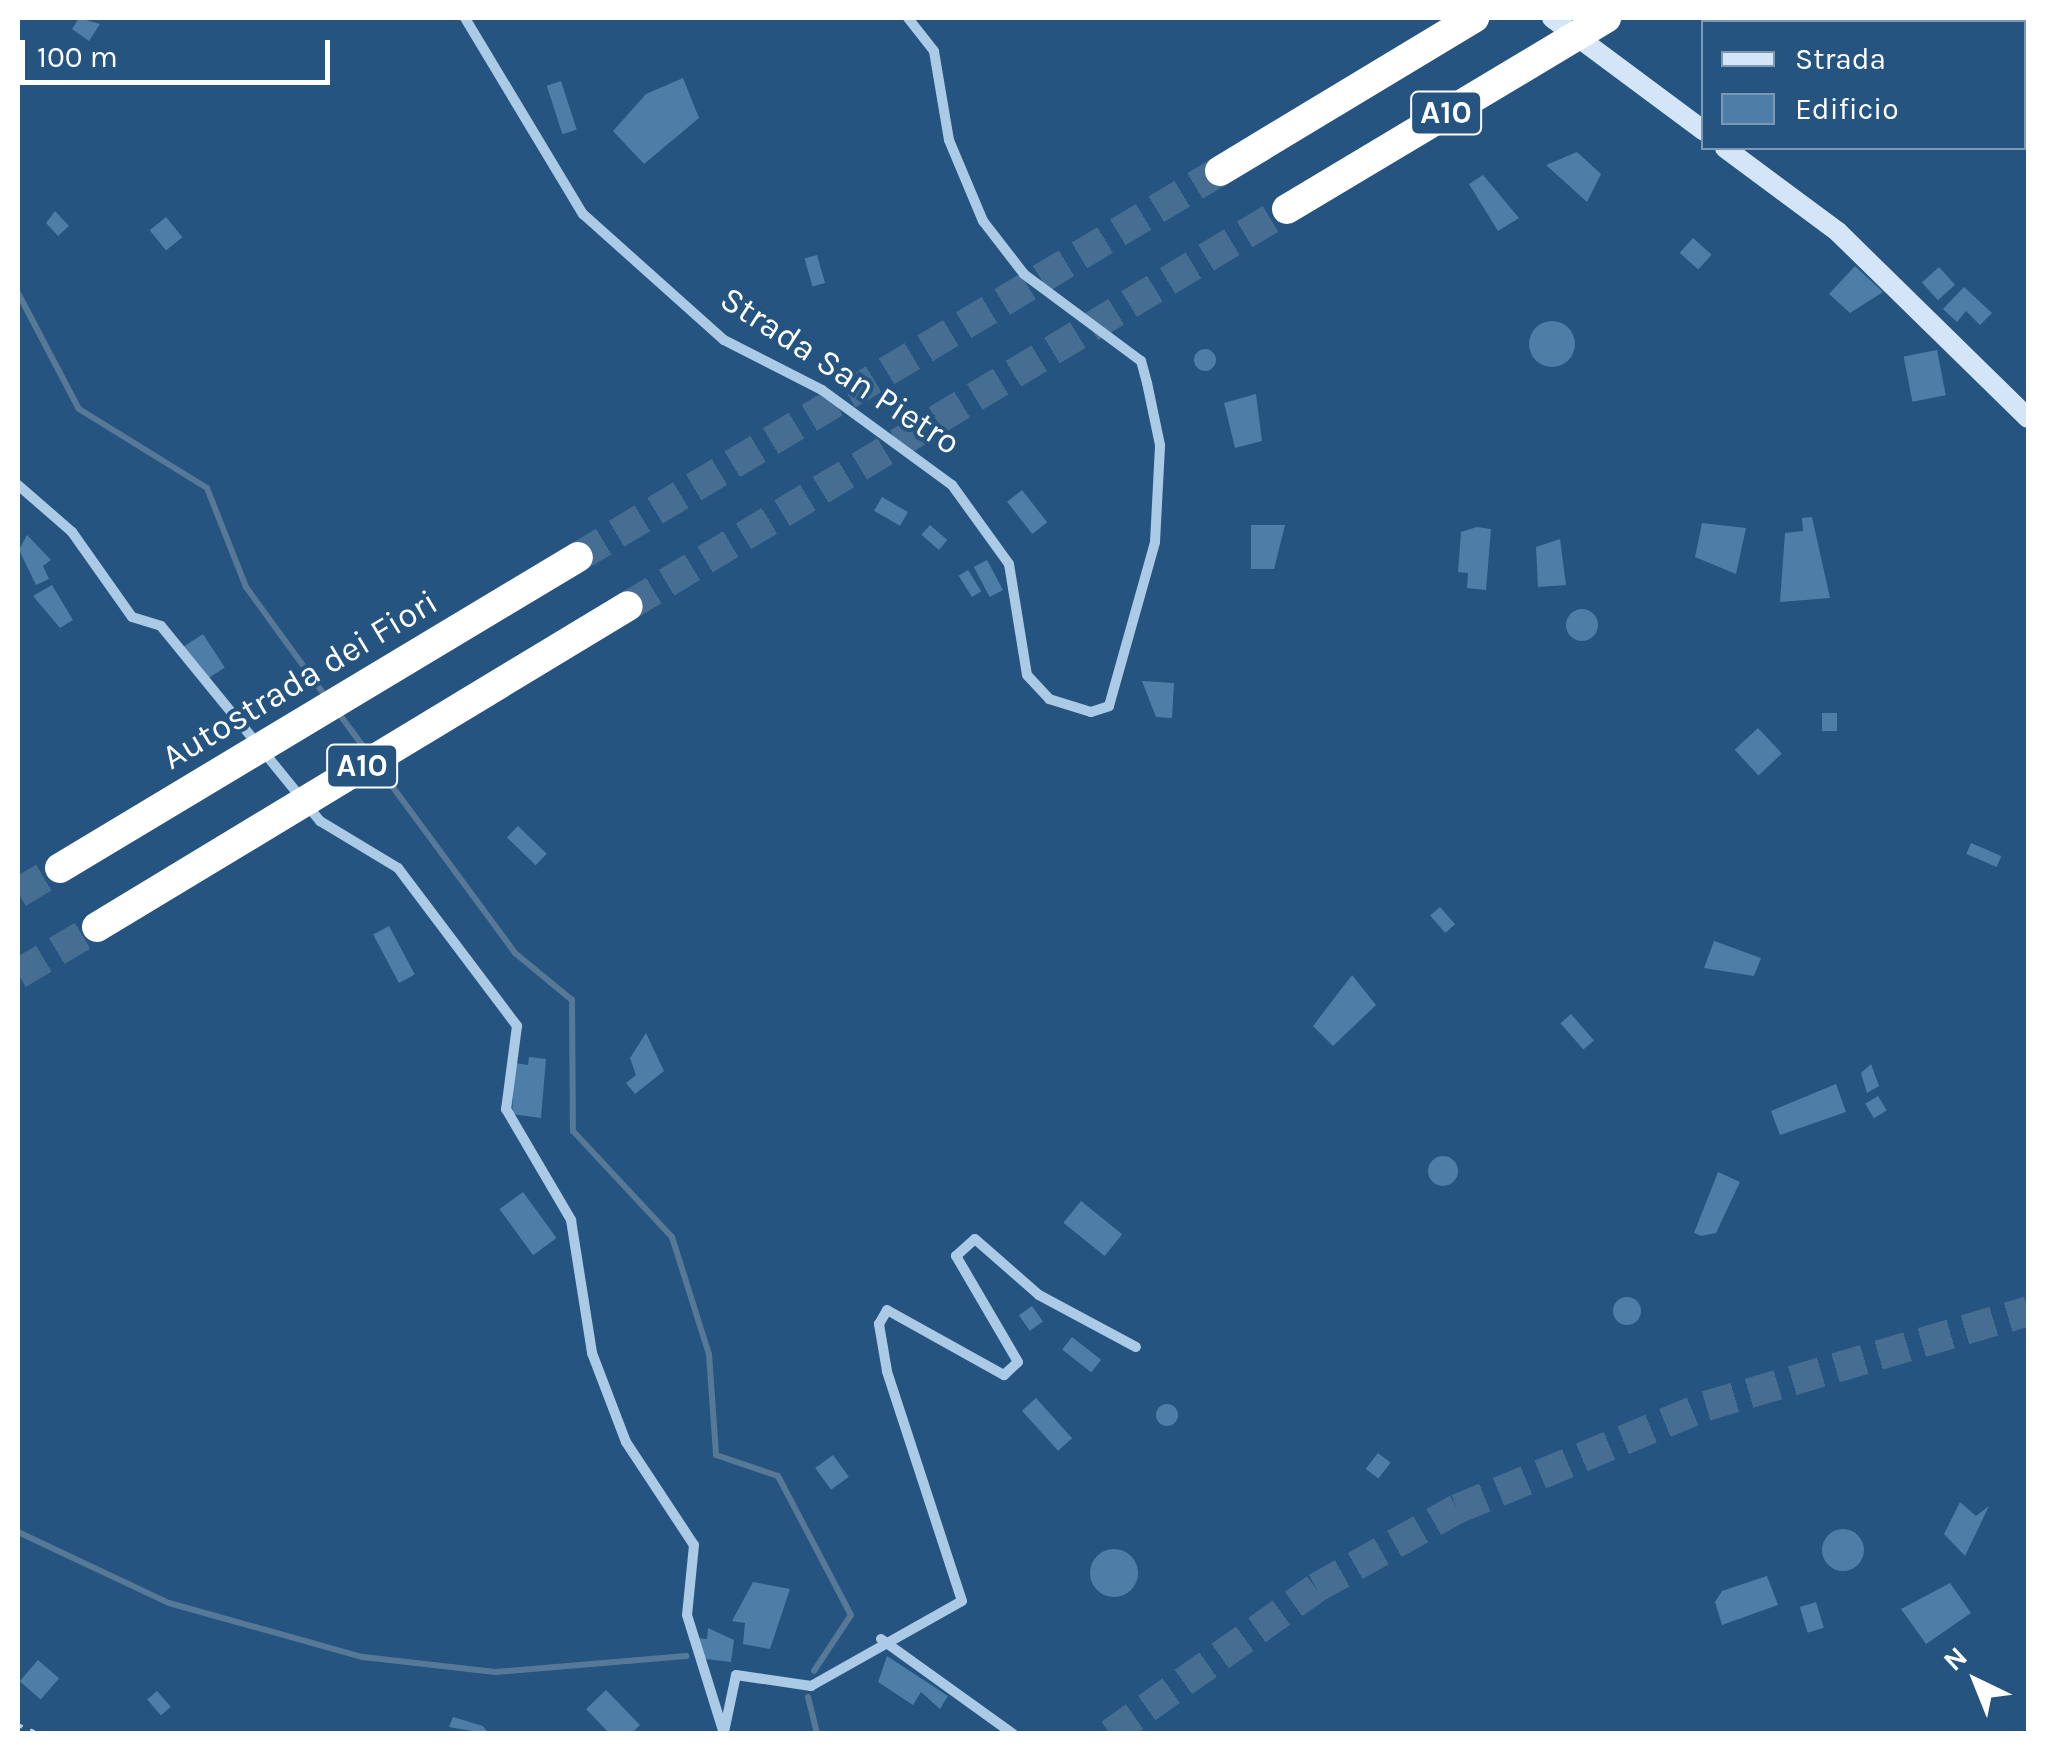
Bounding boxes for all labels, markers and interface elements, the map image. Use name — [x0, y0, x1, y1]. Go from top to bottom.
scale bar — [25, 20, 335, 82]
legend — [1701, 20, 2026, 150]
text: 100 m — [37, 39, 118, 75]
text: Strada — [1795, 41, 1886, 77]
road number: A10 — [1408, 86, 1484, 140]
text: Edificio — [1795, 91, 1899, 127]
street label: Strada San Pietro — [712, 278, 968, 464]
street label: Autostrada dei Fiori — [155, 581, 445, 779]
road number: A10 — [324, 739, 400, 793]
north arrow — [1926, 1631, 2026, 1731]
text: N — [1937, 1640, 1974, 1678]

